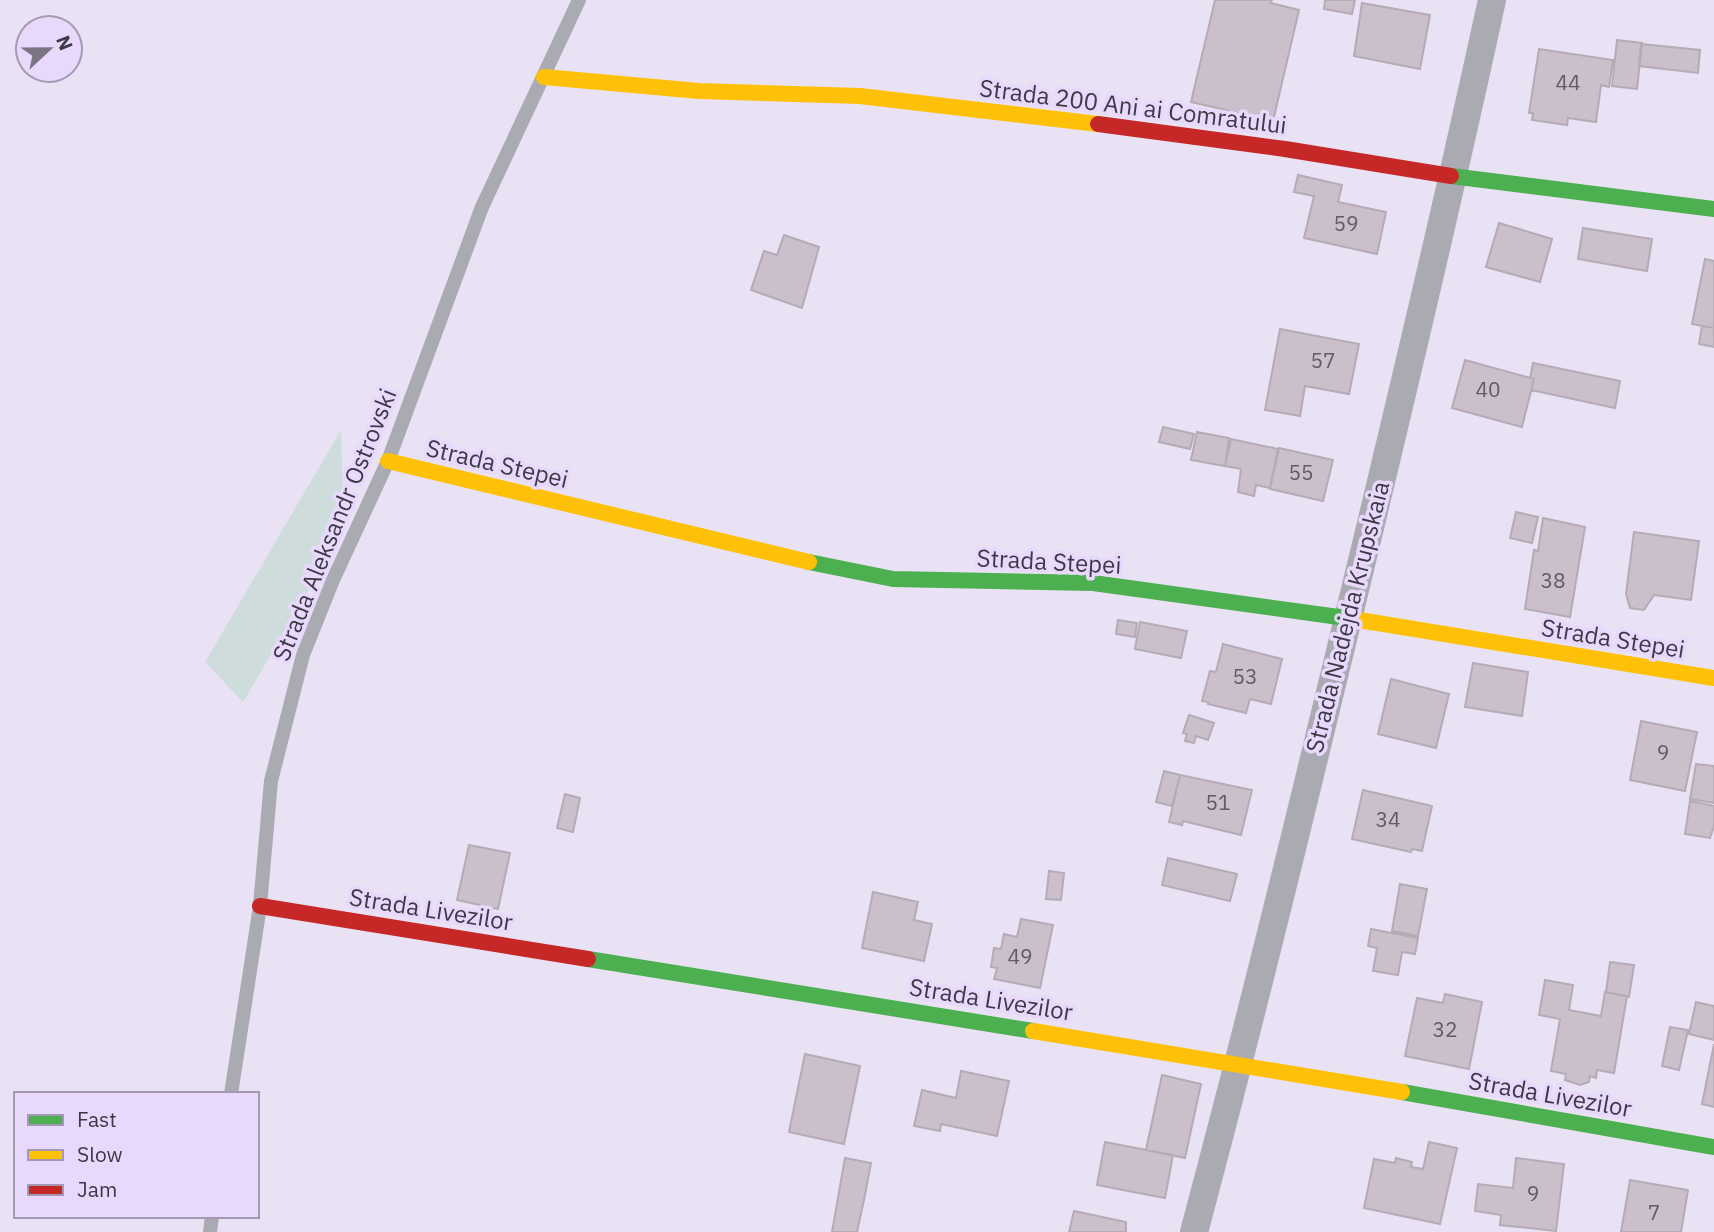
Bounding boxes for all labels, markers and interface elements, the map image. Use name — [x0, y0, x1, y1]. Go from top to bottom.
north arrow — [14, 14, 84, 84]
text: N — [51, 32, 78, 54]
house number: 44 — [1555, 68, 1581, 96]
street label: Strada 200 Ani ai Comratului — [978, 71, 1289, 141]
house number: 59 — [1333, 209, 1359, 237]
house number: 57 — [1310, 346, 1336, 374]
house number: 40 — [1475, 375, 1501, 403]
street label: Strada Aleksandr Ostrovski — [265, 384, 403, 666]
street label: Strada Stepei — [423, 431, 571, 495]
house number: 55 — [1288, 458, 1314, 486]
street label: Strada Nadejda Krupskaia — [1298, 477, 1396, 756]
street label: Strada Stepei — [976, 541, 1122, 581]
house number: 38 — [1540, 566, 1566, 594]
street label: Strada Stepei — [1539, 611, 1687, 665]
house number: 53 — [1232, 662, 1258, 690]
house number: 9 — [1657, 738, 1669, 766]
house number: 51 — [1205, 788, 1231, 816]
house number: 34 — [1375, 805, 1401, 833]
street label: Strada Livezilor — [347, 880, 515, 938]
house number: 49 — [1007, 942, 1033, 970]
street label: Strada Livezilor — [907, 970, 1075, 1028]
house number: 32 — [1432, 1015, 1458, 1043]
street label: Strada Livezilor — [1466, 1064, 1634, 1124]
legend — [14, 1092, 259, 1218]
text: Fast — [77, 1105, 117, 1133]
text: Slow — [77, 1140, 123, 1168]
text: Jam — [77, 1175, 117, 1203]
house number: 9 — [1527, 1179, 1539, 1207]
house number: 7 — [1648, 1198, 1660, 1226]

